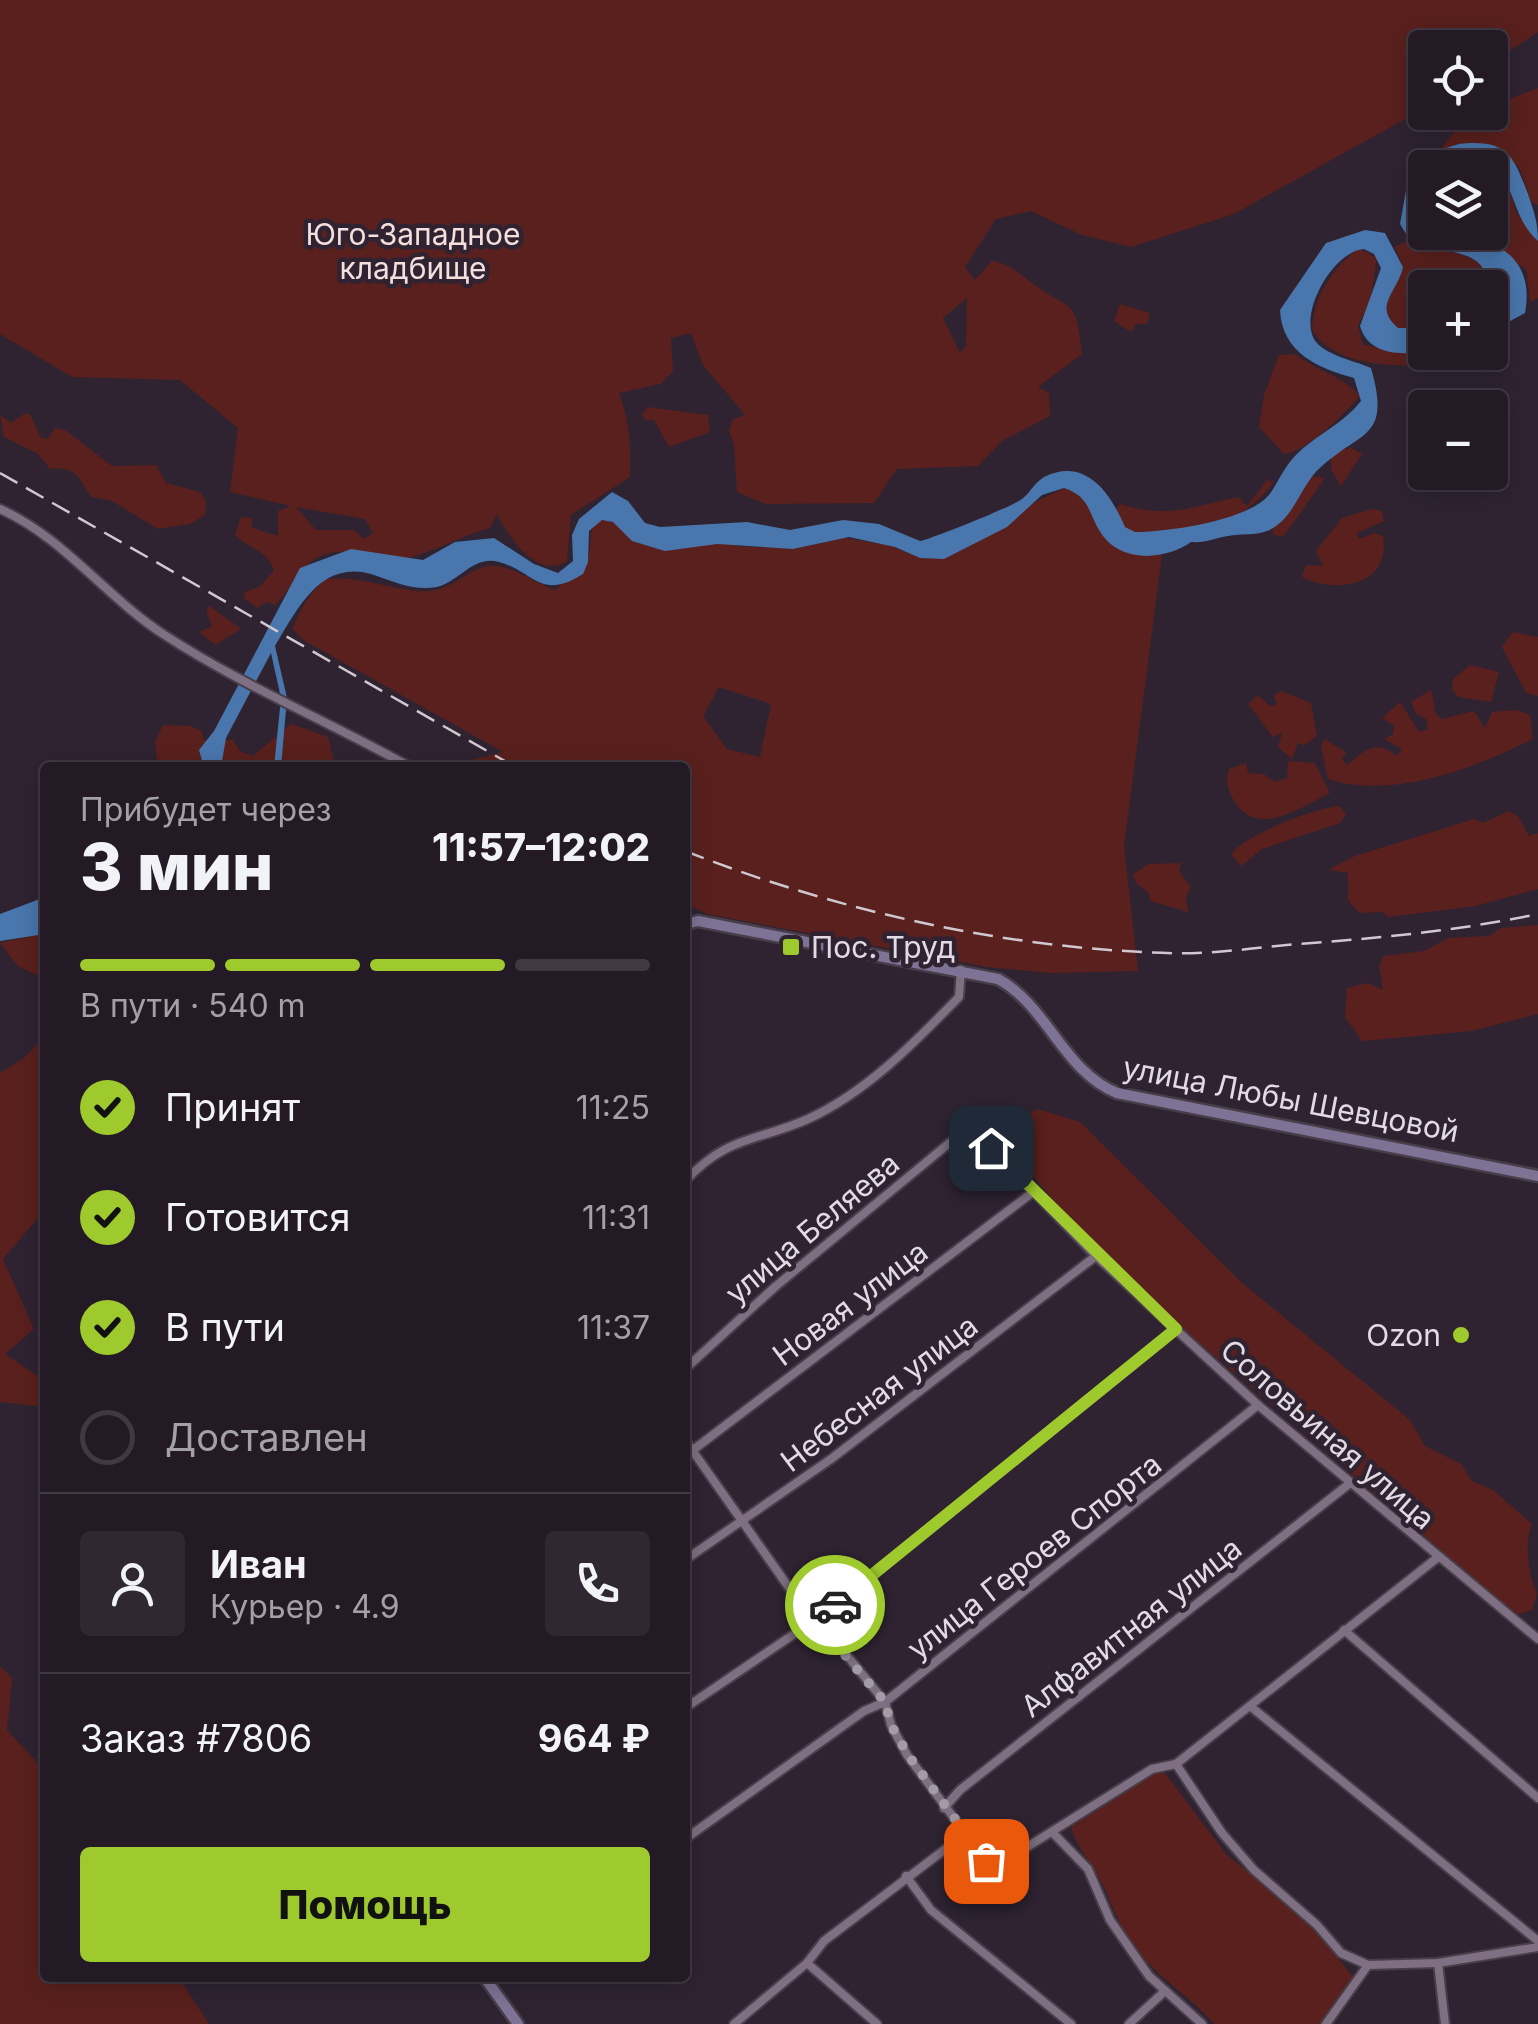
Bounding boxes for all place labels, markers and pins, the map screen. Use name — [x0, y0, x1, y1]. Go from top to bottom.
place label: Пос. Труд — [811, 929, 955, 965]
marker: Пос. Труд — [780, 936, 802, 958]
pin — [949, 1106, 1034, 1191]
place label: Ozon — [1366, 1317, 1441, 1353]
marker: Ozon — [1450, 1324, 1472, 1346]
pin — [944, 1819, 1029, 1904]

